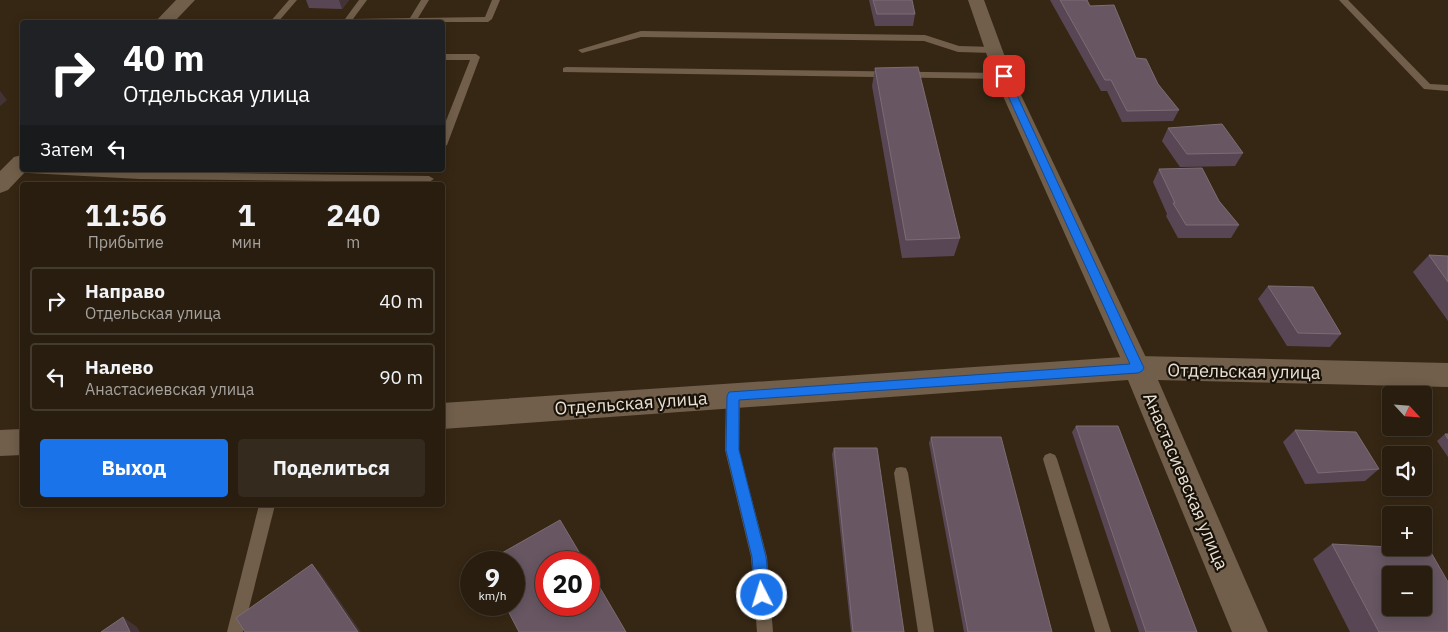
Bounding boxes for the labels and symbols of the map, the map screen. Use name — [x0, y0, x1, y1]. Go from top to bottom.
pin — [983, 55, 1025, 97]
street label: Отдельская улица — [1167, 358, 1321, 384]
street label: Отдельская улица — [554, 386, 709, 420]
north arrow — [1382, 386, 1432, 436]
street label: Анастасиевская улица — [1138, 389, 1234, 573]
speed limit sign: 20 — [535, 551, 600, 616]
position arrow — [735, 568, 787, 620]

